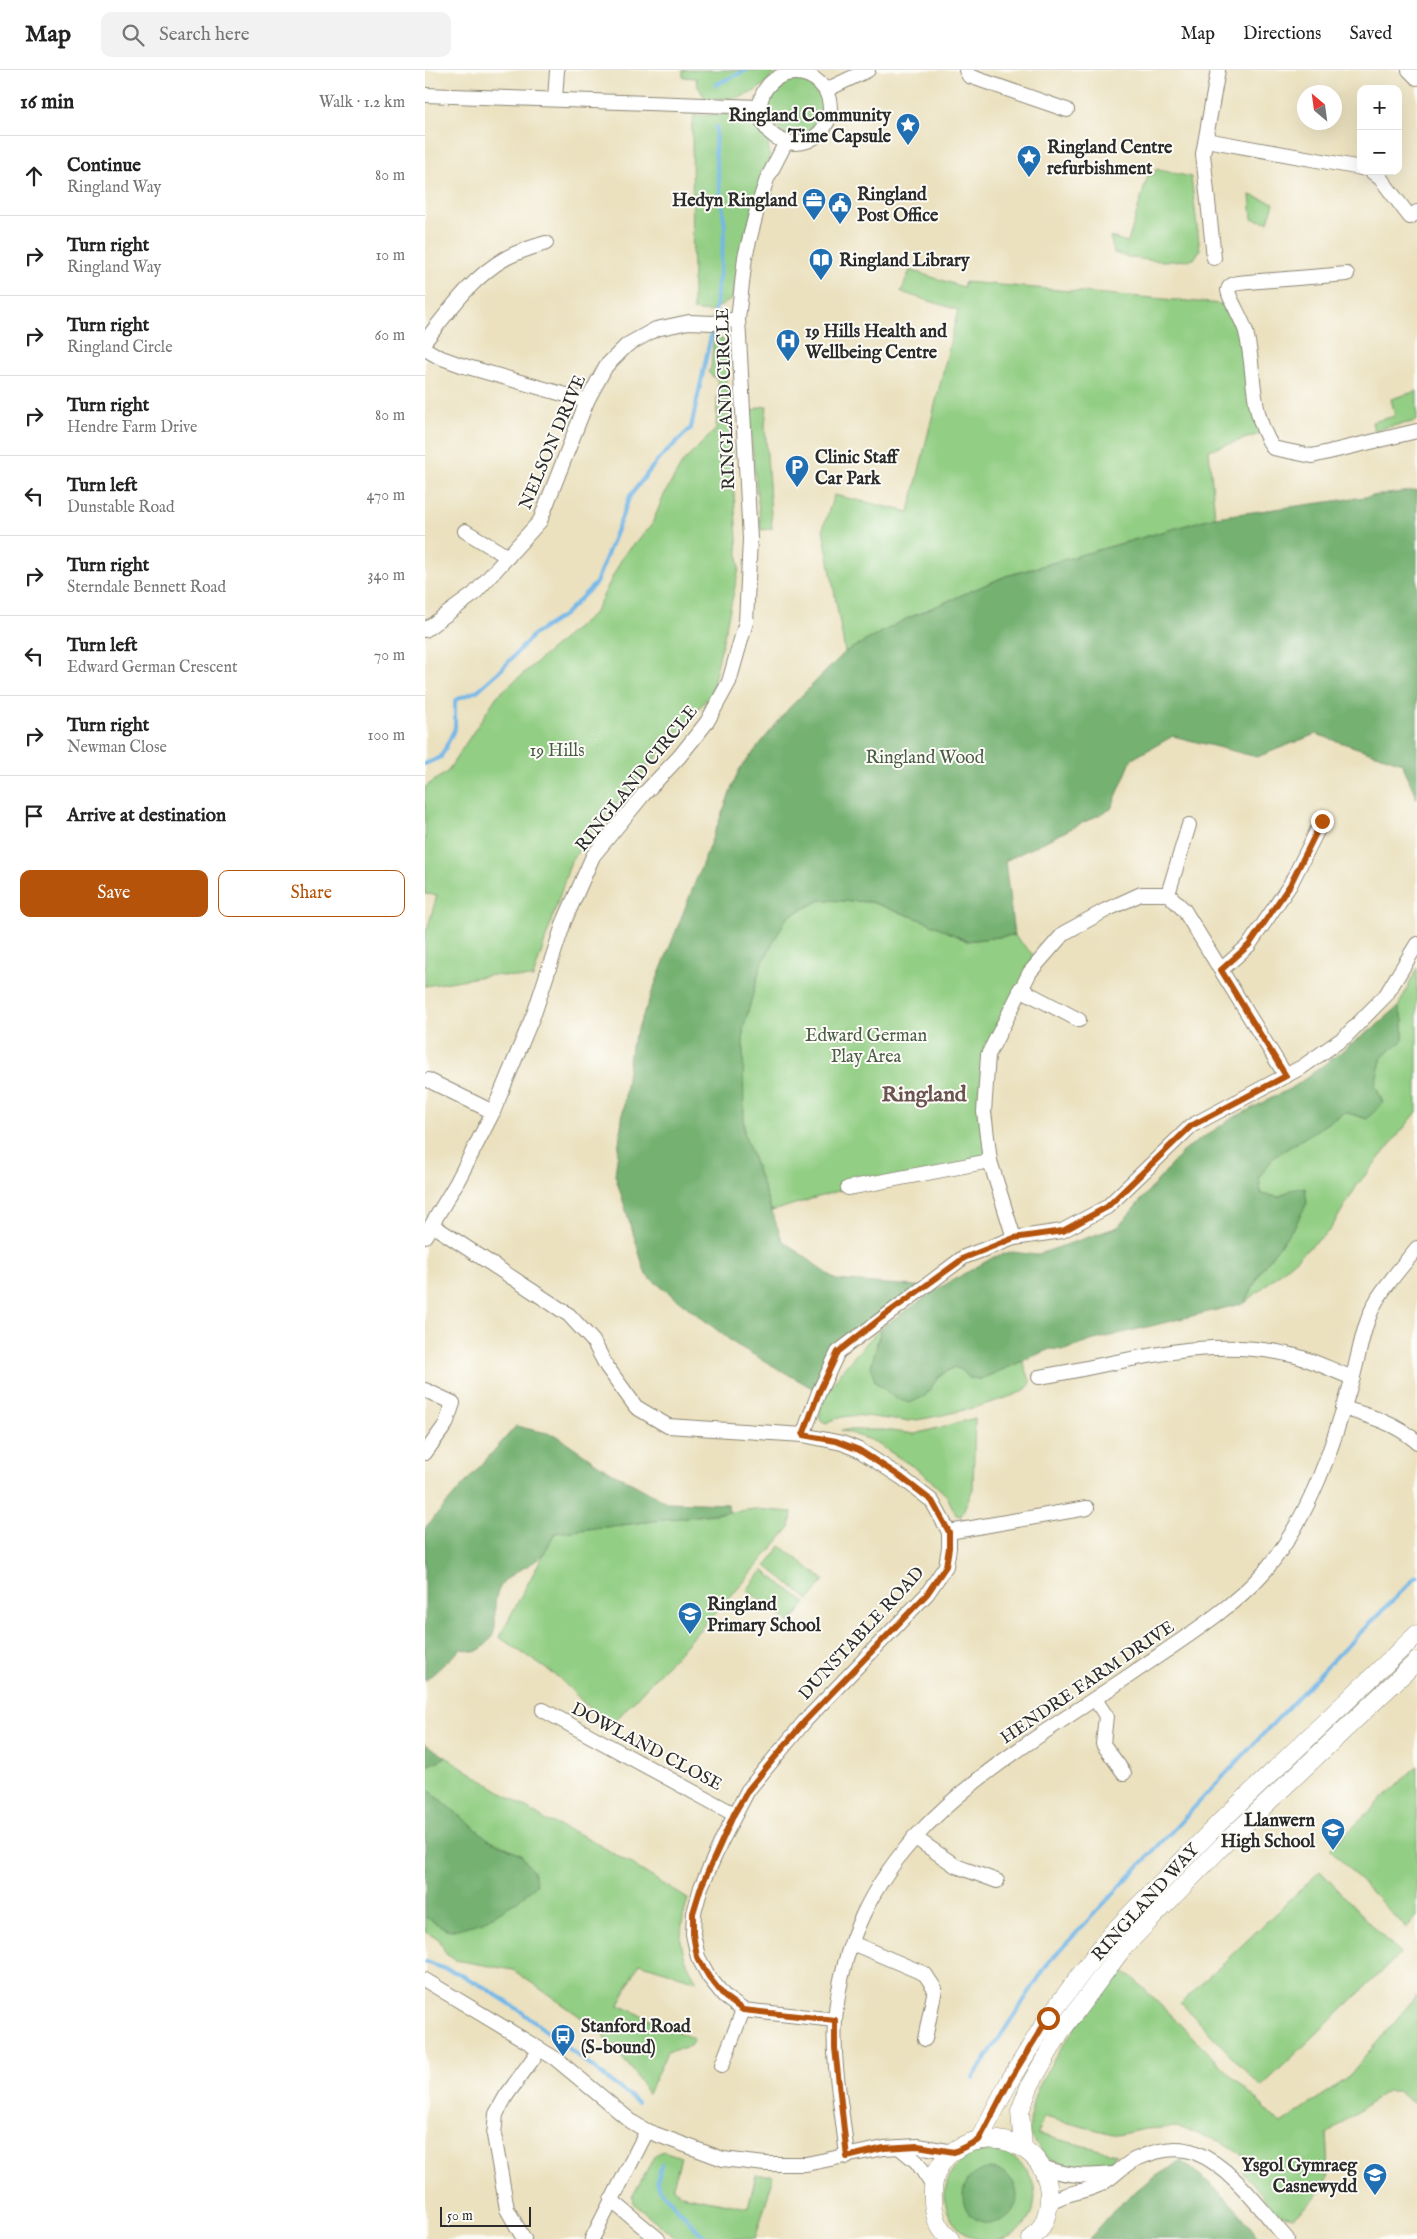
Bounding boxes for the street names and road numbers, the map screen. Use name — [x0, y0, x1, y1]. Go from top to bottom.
street label: RINGLAND CIRCLE — [712, 308, 741, 490]
street label: NELSON DRIVE — [515, 372, 592, 513]
street label: RINGLAND CIRCLE — [571, 701, 703, 857]
street label: DUNSTABLE ROAD — [794, 1562, 930, 1706]
street label: HENDRE FARM DRIVE — [996, 1616, 1179, 1750]
street label: DOWLAND CLOSE — [567, 1698, 726, 1797]
street label: RINGLAND WAY — [1087, 1839, 1205, 1967]

